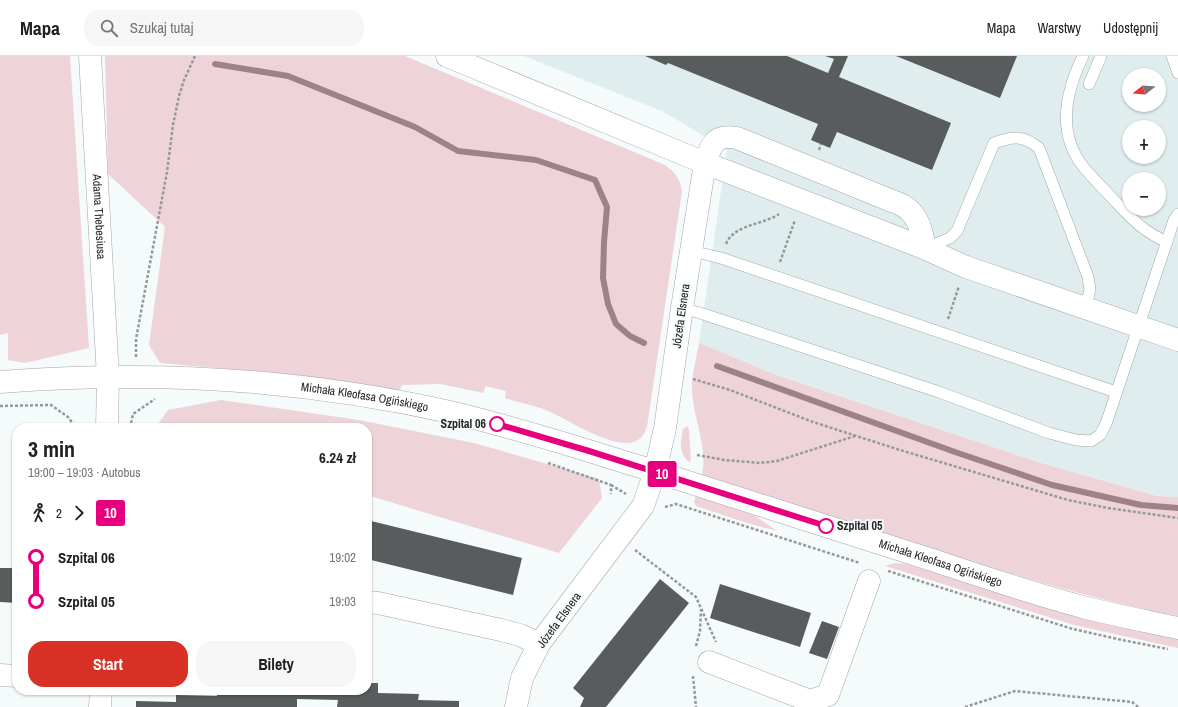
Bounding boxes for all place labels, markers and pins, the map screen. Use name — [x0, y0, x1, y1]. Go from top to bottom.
place label: Szpital 06 — [441, 416, 487, 432]
marker: Szpital 06 — [489, 416, 505, 432]
marker: Szpital 05 — [818, 518, 834, 534]
place label: Szpital 05 — [837, 518, 883, 534]

